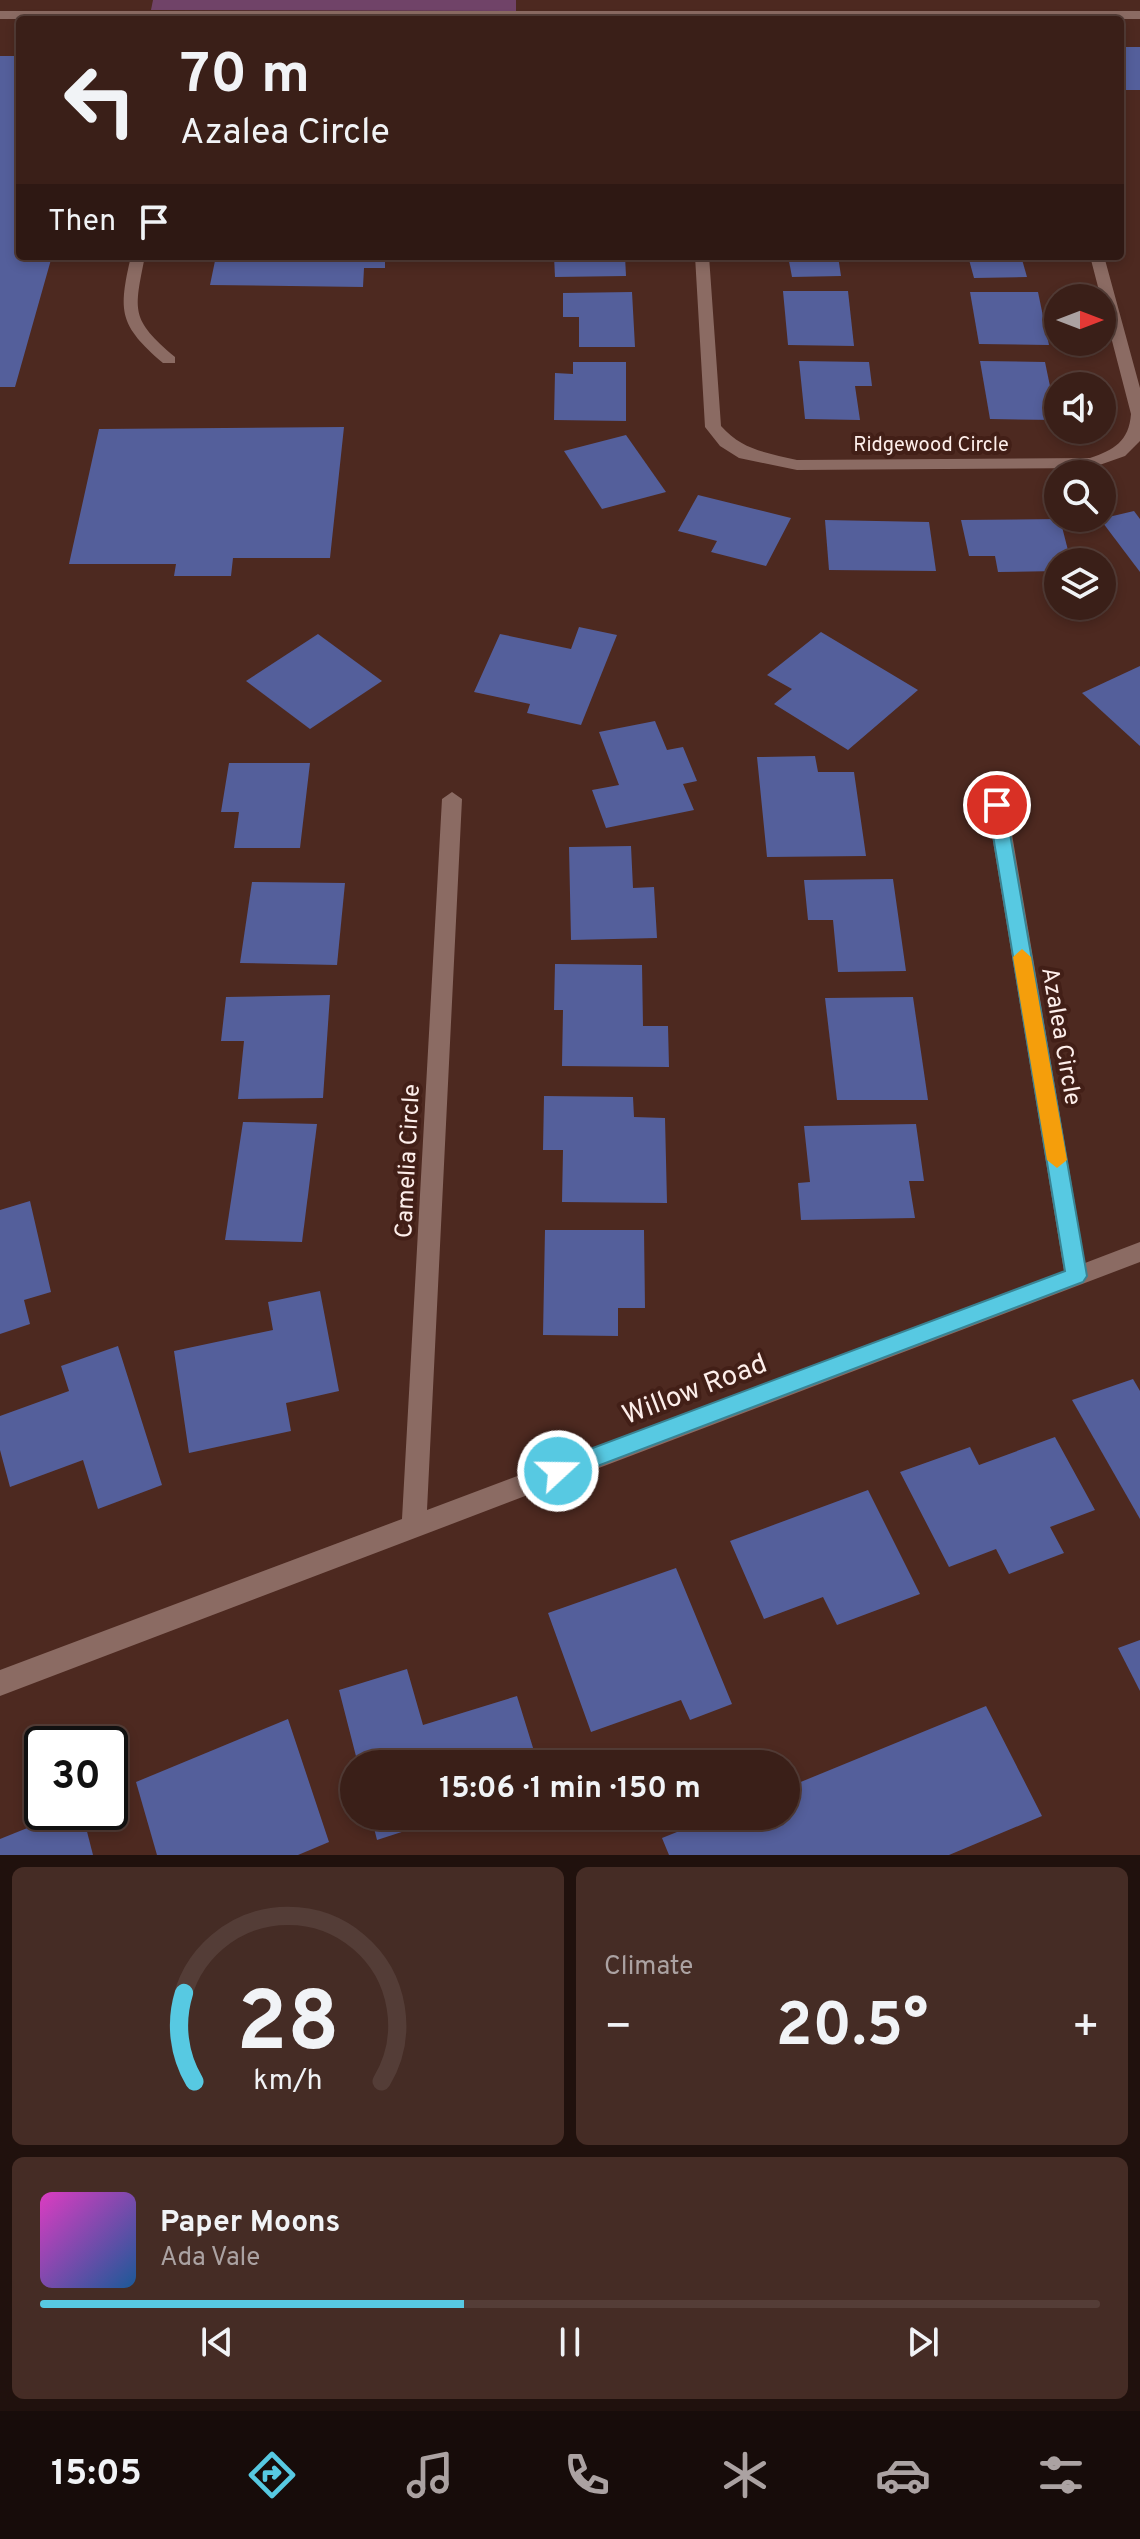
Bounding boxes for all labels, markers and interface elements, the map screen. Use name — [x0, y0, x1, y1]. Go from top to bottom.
text: 70 m — [180, 42, 310, 112]
icon: left — [48, 48, 152, 152]
text: Azalea Circle — [180, 111, 390, 157]
icon: arrive — [132, 200, 176, 244]
text: Then — [48, 204, 116, 241]
north arrow — [1044, 284, 1116, 356]
map controls — [1044, 284, 1116, 620]
button: sound — [1044, 372, 1116, 444]
street label: Ridgewood Circle — [853, 433, 1009, 459]
button: search — [1044, 460, 1116, 532]
button: layers — [1044, 548, 1116, 620]
pin — [963, 771, 1031, 839]
icon: arrive — [975, 783, 1019, 827]
street label: Azalea Circle — [1033, 965, 1087, 1108]
street label: Camelia Circle — [390, 1083, 428, 1239]
street label: Willow Road — [618, 1347, 773, 1435]
position arrow — [516, 1429, 600, 1513]
speed limit sign: 30 — [24, 1726, 128, 1830]
text: 15:06 · 1 min · 150 m — [439, 1771, 701, 1808]
text: Climate — [604, 1951, 693, 1984]
text: 28 — [236, 1975, 340, 2080]
text: 20.5° — [776, 1991, 928, 2067]
text: − — [604, 2001, 632, 2057]
text: + — [1072, 2001, 1100, 2057]
text: km/h — [253, 2064, 323, 2100]
text: Paper Moons — [160, 2205, 340, 2242]
text: Ada Vale — [160, 2242, 260, 2275]
icon: previous — [195, 2320, 239, 2364]
icon: pause — [548, 2320, 592, 2364]
icon: next — [901, 2320, 945, 2364]
icon: directions — [244, 2447, 300, 2503]
icon: music — [402, 2447, 458, 2503]
icon: phone — [559, 2447, 615, 2503]
icon: climate — [717, 2447, 773, 2503]
icon: car — [875, 2447, 931, 2503]
icon: filters — [1033, 2447, 1089, 2503]
text: 15:05 — [51, 2452, 142, 2498]

